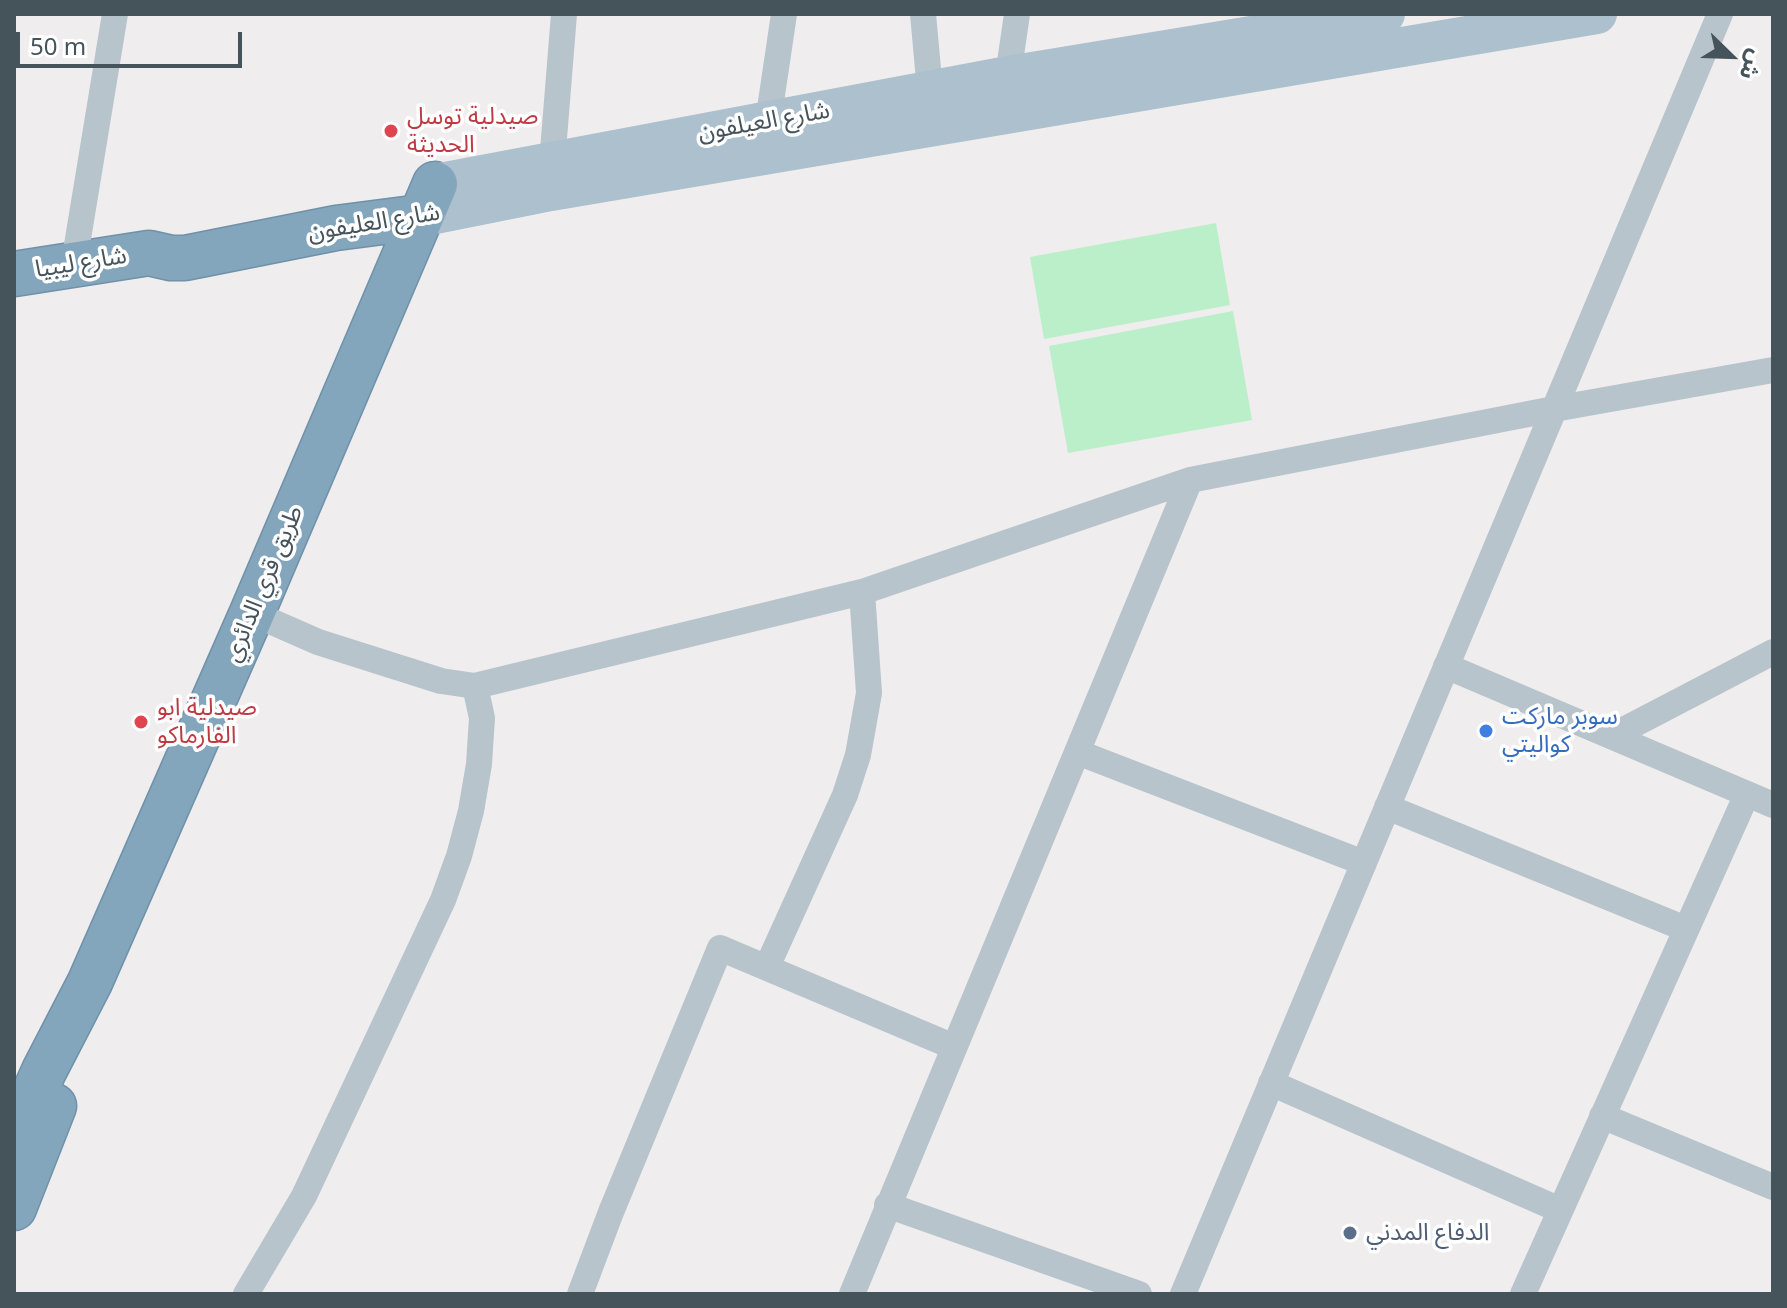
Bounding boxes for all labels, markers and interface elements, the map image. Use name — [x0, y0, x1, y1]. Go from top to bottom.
scale bar — [20, 16, 246, 66]
north arrow — [1691, 16, 1771, 96]
text: 50 m — [30, 29, 86, 62]
text: ش — [1733, 46, 1773, 85]
street label: شارع العيلفون — [696, 96, 832, 148]
place label: صيدلية توسل الحديثة — [407, 103, 538, 159]
marker: صيدلية توسل الحديثة — [382, 122, 400, 140]
street label: شارع العليفون — [306, 198, 442, 248]
street label: شارع ليبيا — [33, 242, 129, 284]
street label: طريق قري الدائري — [218, 501, 310, 667]
place label: صيدلية ابو الفارماكو — [157, 694, 257, 750]
place label: سوبر ماركت كواليتي — [1502, 703, 1618, 759]
marker: صيدلية ابو الفارماكو — [132, 713, 150, 731]
marker: سوبر ماركت كواليتي — [1477, 722, 1495, 740]
place label: الدفاع المدني — [1366, 1219, 1490, 1247]
marker: الدفاع المدني — [1341, 1224, 1359, 1242]

